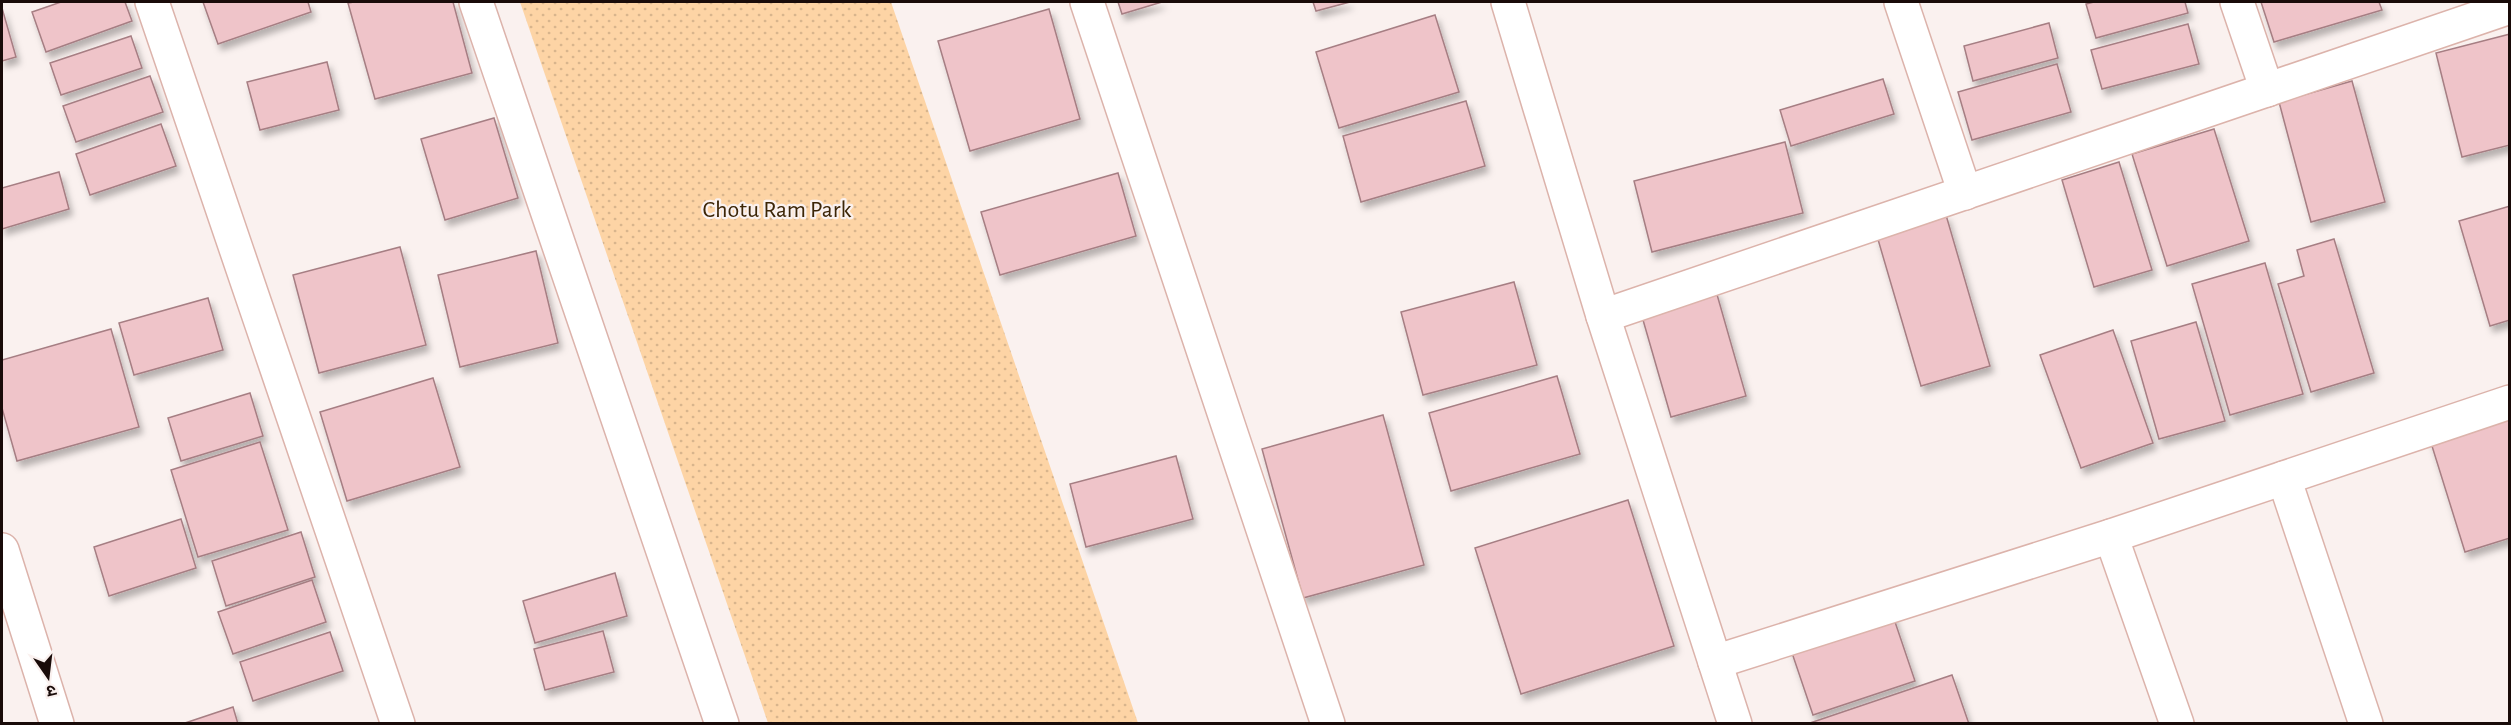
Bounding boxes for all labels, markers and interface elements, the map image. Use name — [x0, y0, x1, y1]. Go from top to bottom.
park label: Chotu Ram Park — [703, 198, 851, 222]
north arrow — [18, 647, 78, 707]
text: उ — [44, 682, 58, 700]

